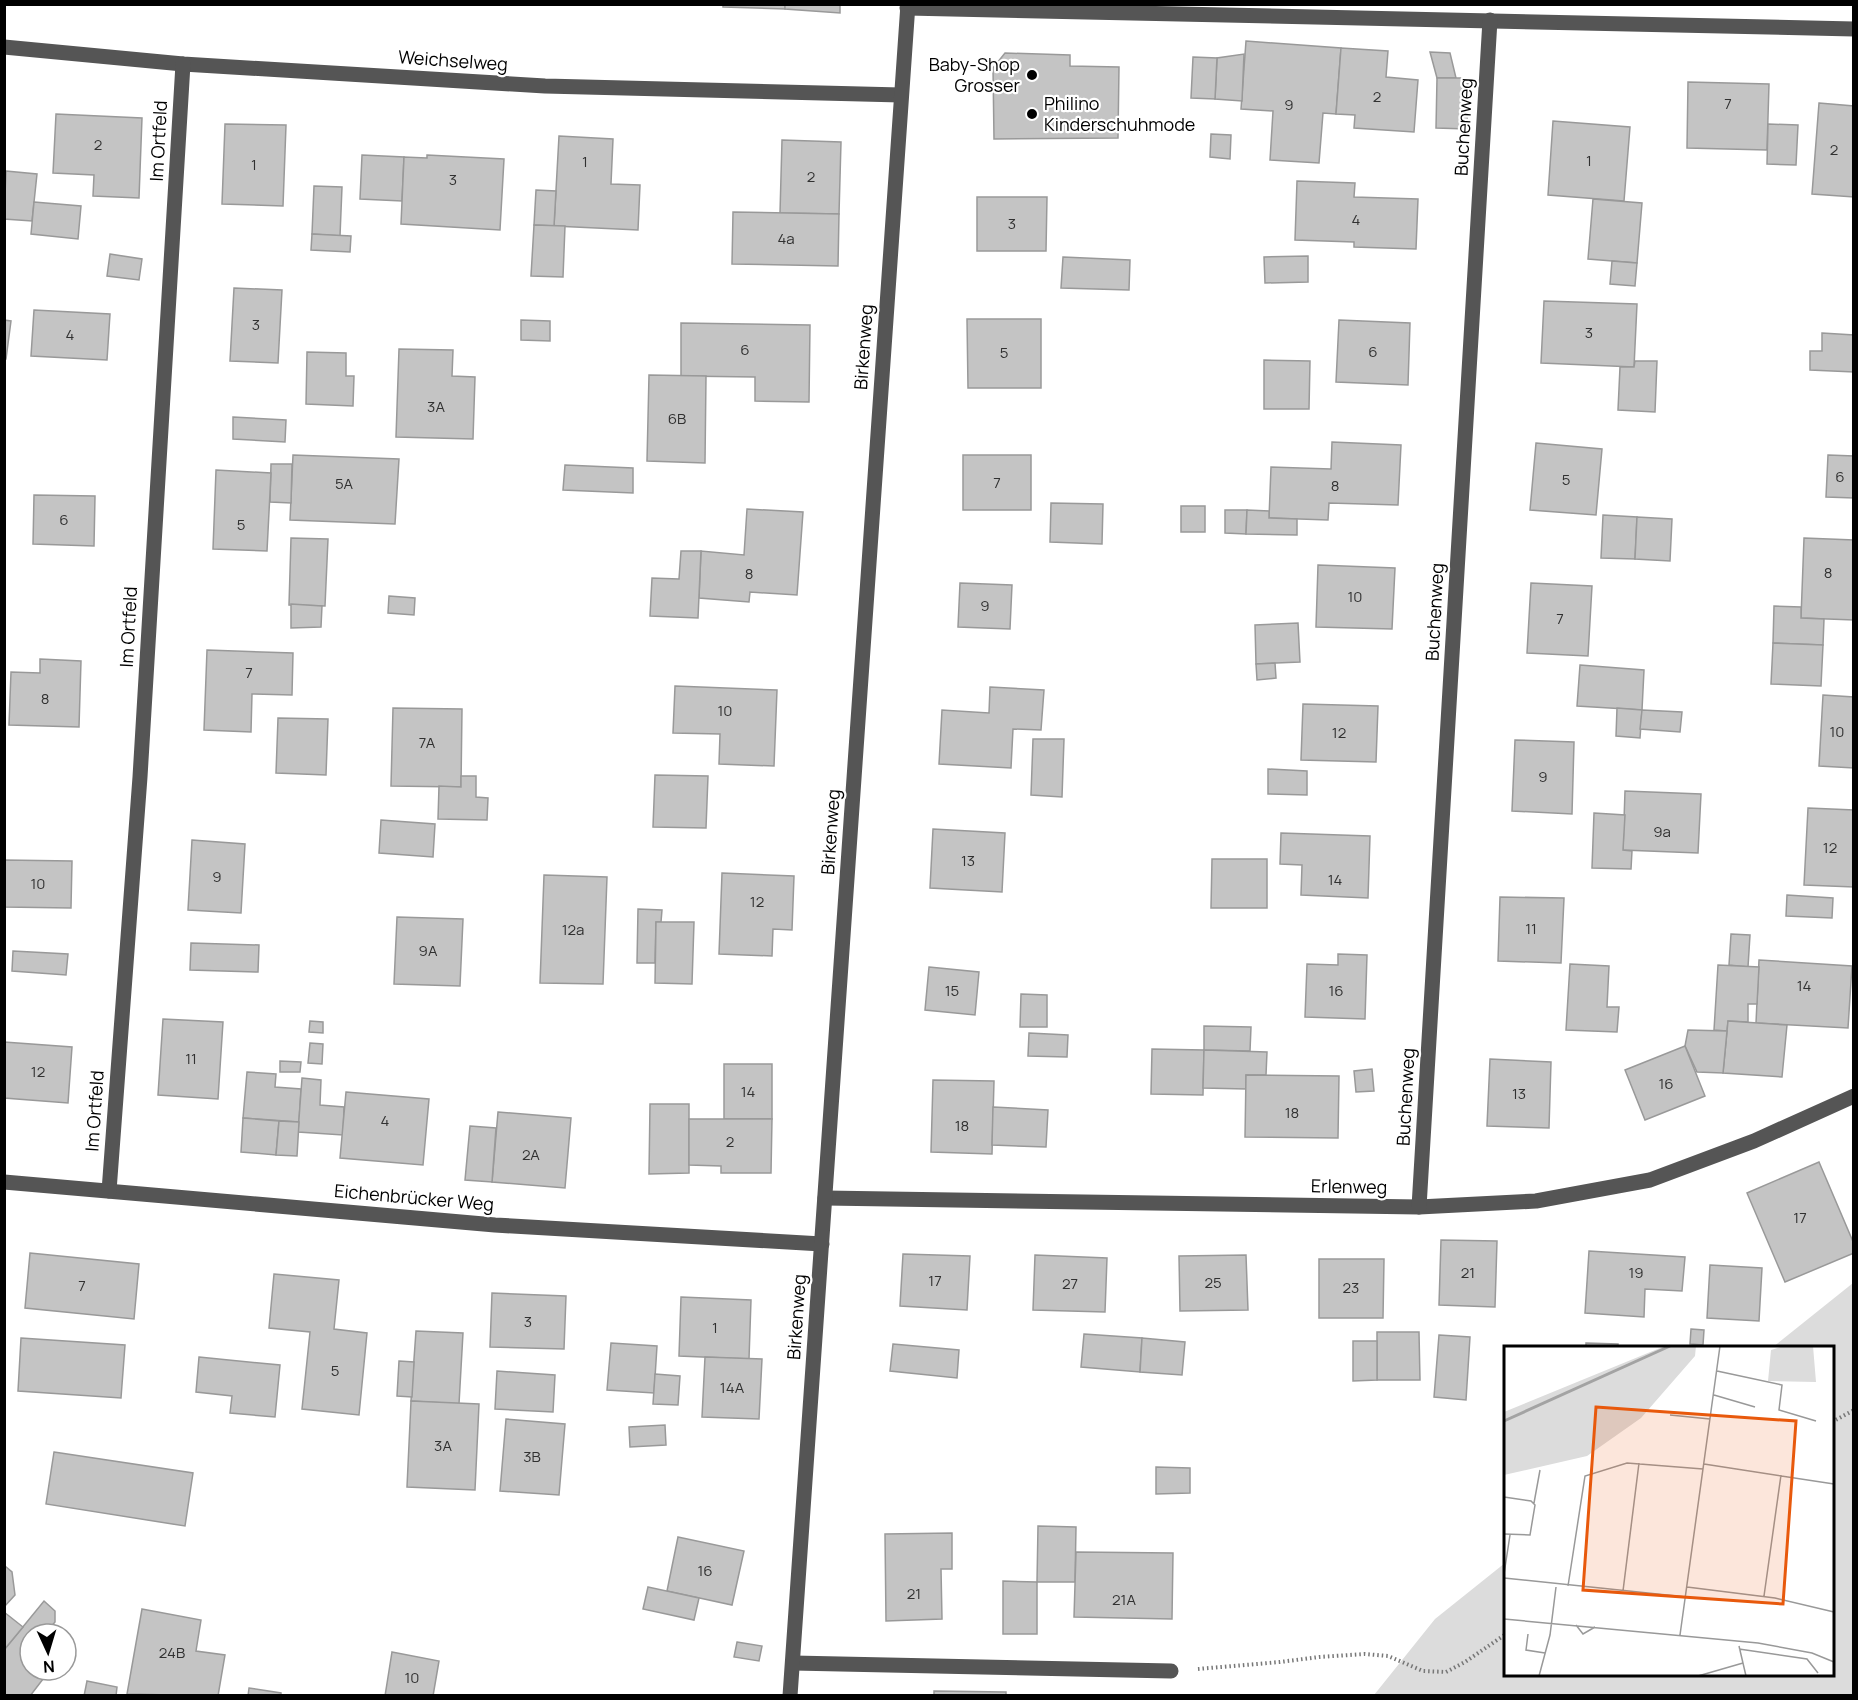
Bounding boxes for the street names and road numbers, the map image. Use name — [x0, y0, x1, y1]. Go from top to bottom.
street label: Weichselweg — [397, 44, 509, 76]
street label: Buchenweg — [1448, 77, 1478, 176]
street label: Im Ortfeld — [144, 100, 172, 182]
street label: Birkenweg — [848, 303, 878, 391]
street label: Buchenweg — [1419, 562, 1449, 661]
street label: Im Ortfeld — [114, 586, 142, 668]
street label: Birkenweg — [815, 788, 845, 876]
street label: Buchenweg — [1390, 1047, 1420, 1146]
street label: Im Ortfeld — [79, 1070, 109, 1152]
street label: Erlenweg — [1311, 1173, 1387, 1199]
street label: Eichenbrücker Weg — [333, 1178, 495, 1216]
street label: Birkenweg — [781, 1273, 811, 1361]

